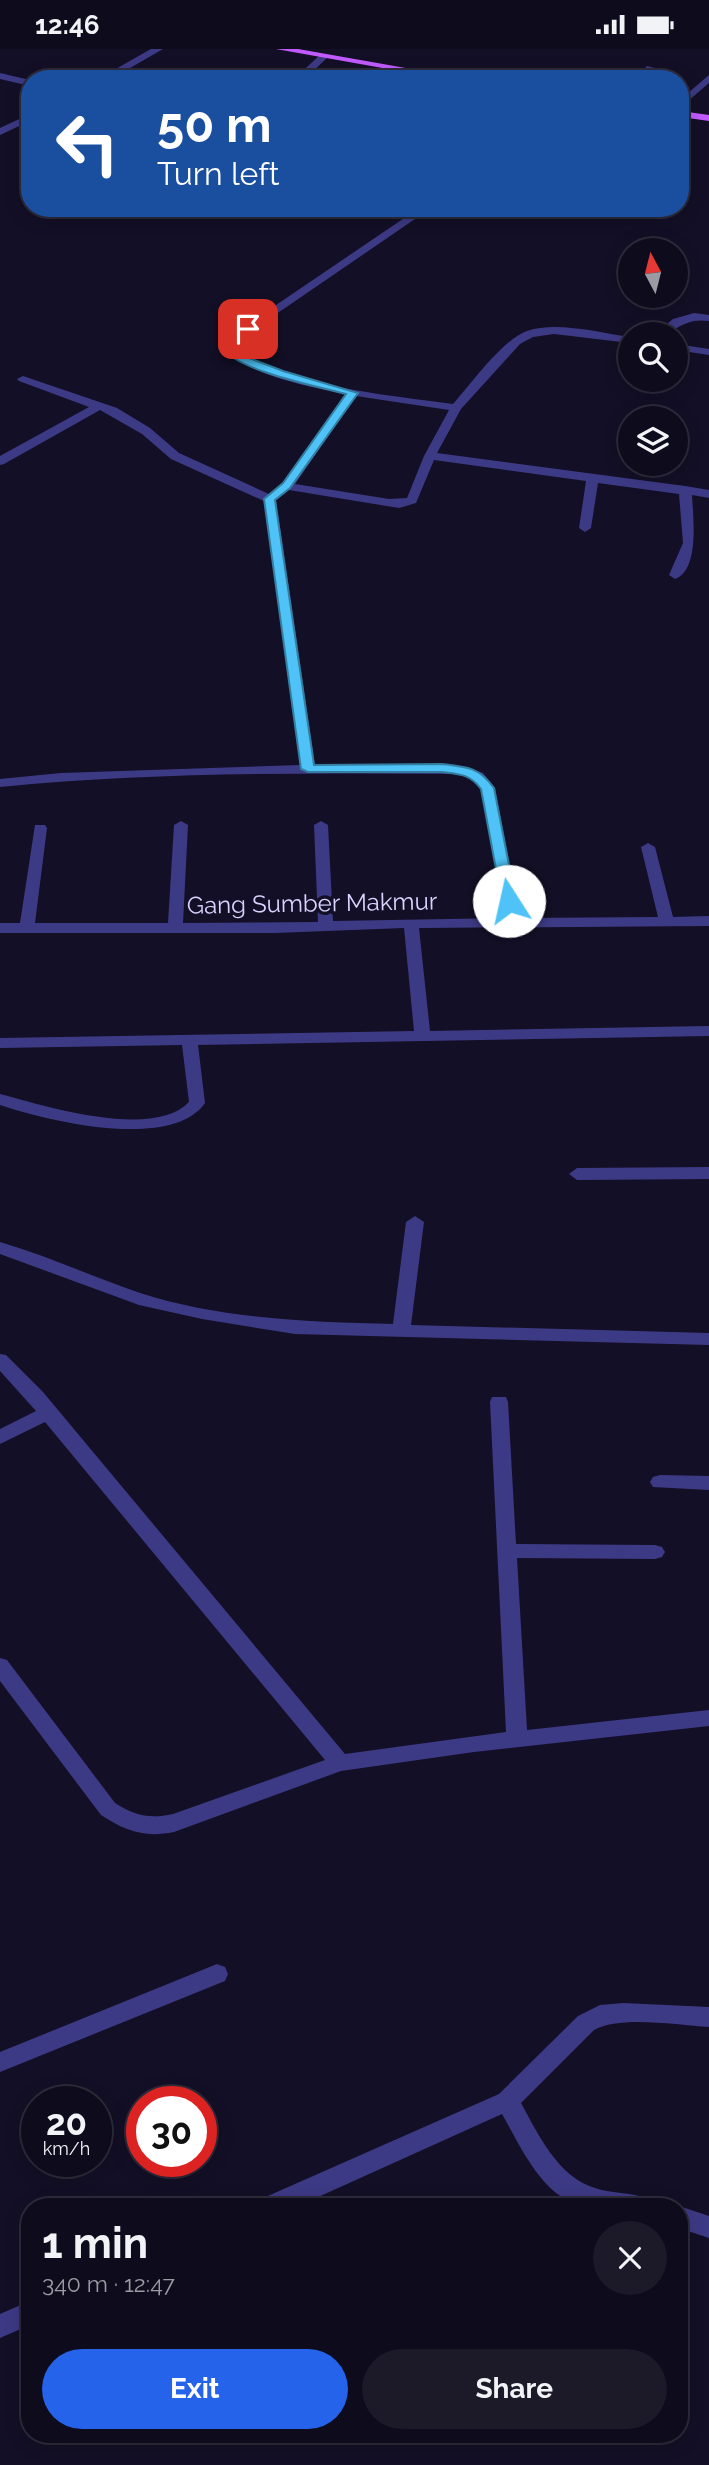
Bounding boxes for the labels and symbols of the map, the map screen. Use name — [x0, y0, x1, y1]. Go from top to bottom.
north arrow — [618, 238, 688, 308]
pin — [218, 299, 278, 359]
position arrow — [472, 864, 546, 938]
street label: Gang Sumber Makmur — [187, 886, 438, 920]
speed limit sign: 30 — [126, 2086, 217, 2177]

